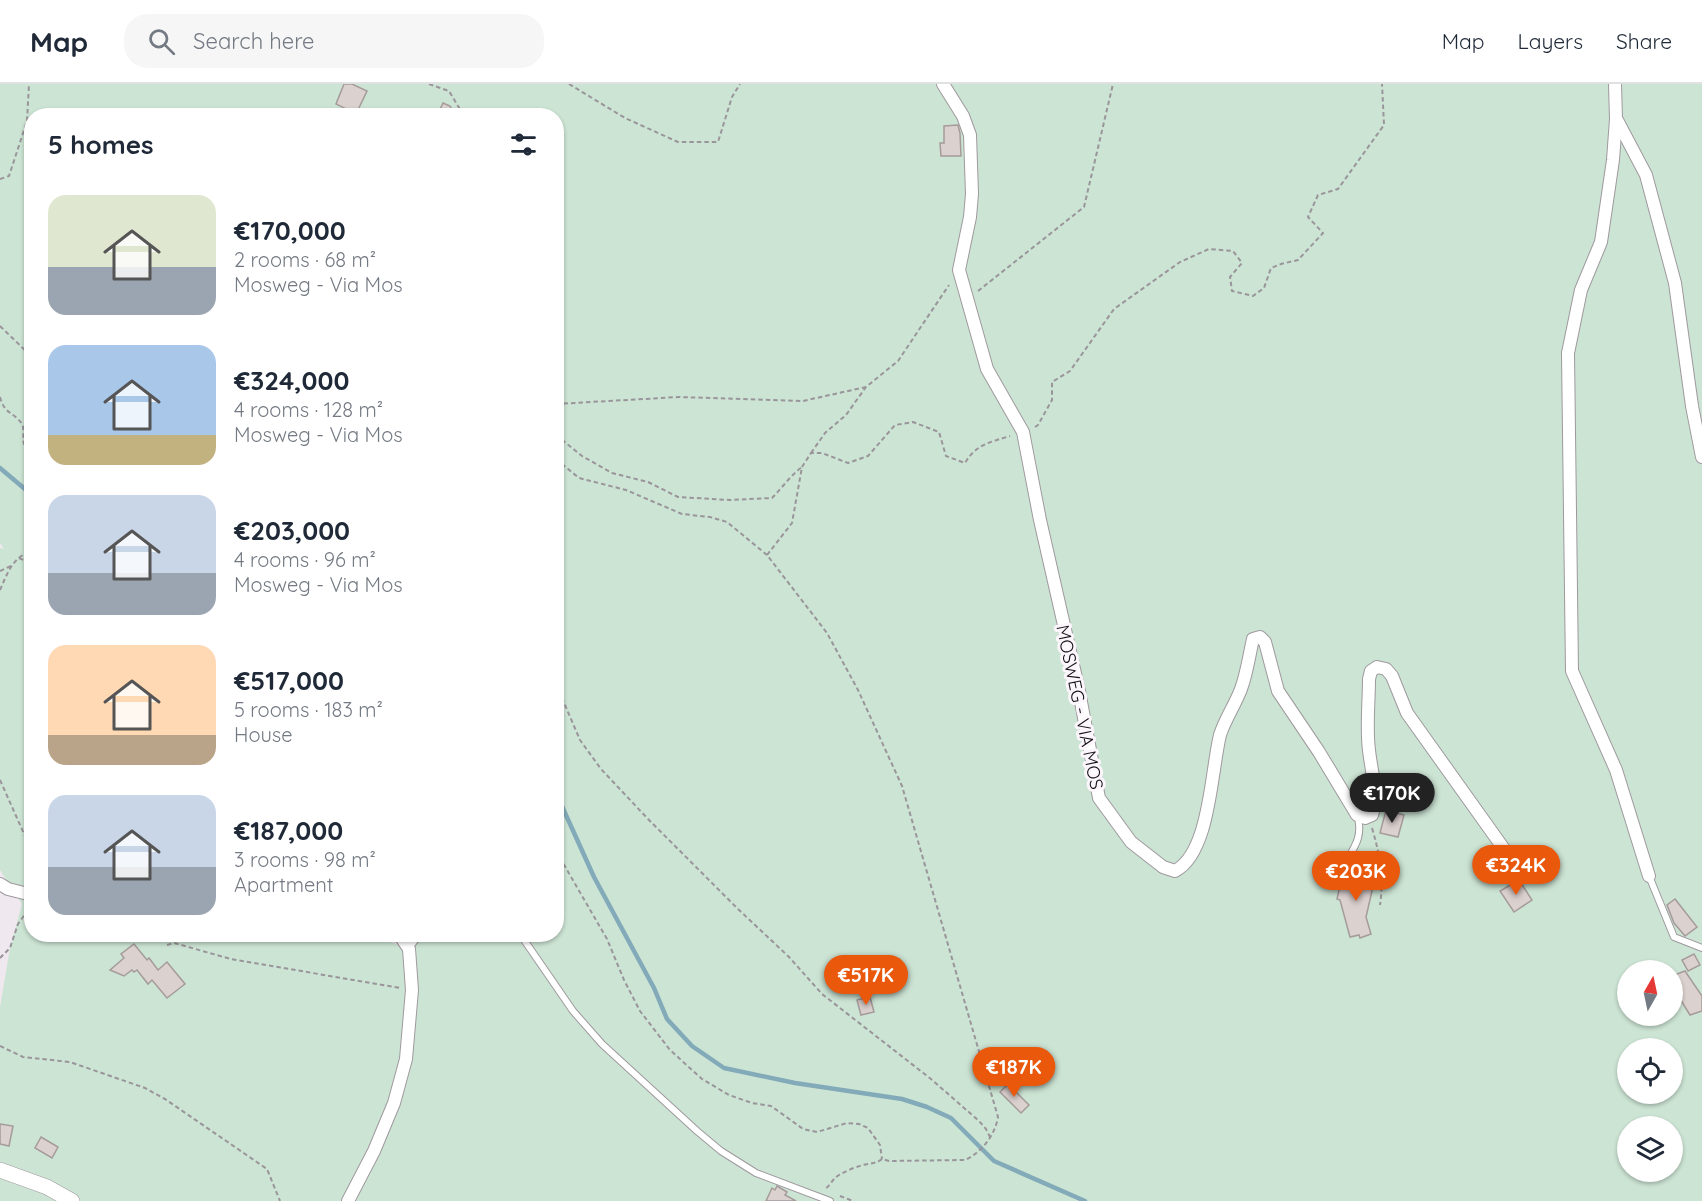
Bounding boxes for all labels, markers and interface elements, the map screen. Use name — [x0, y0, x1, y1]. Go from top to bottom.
search box — [124, 14, 544, 68]
text: Map — [30, 24, 88, 59]
icon: search — [145, 25, 178, 58]
text: Search here — [193, 27, 315, 55]
text: Map — [1442, 28, 1485, 54]
text: Layers — [1518, 28, 1583, 54]
text: Share — [1616, 28, 1672, 54]
text: 5 homes — [48, 128, 154, 161]
icon: filters — [507, 128, 540, 161]
text: €170,000 — [234, 214, 346, 247]
icon: home — [96, 219, 168, 291]
text: 2 rooms · 68 m² — [234, 247, 376, 272]
text: Mosweg - Via Mos — [234, 272, 403, 297]
text: €324,000 — [234, 364, 349, 397]
icon: home — [96, 369, 168, 441]
text: 4 rooms · 128 m² — [234, 397, 383, 422]
text: Mosweg - Via Mos — [234, 422, 403, 447]
text: €203,000 — [234, 514, 350, 547]
icon: home — [96, 519, 168, 591]
text: 4 rooms · 96 m² — [234, 547, 376, 572]
text: Mosweg - Via Mos — [234, 572, 403, 597]
street label: MOSWEG - VIA MOS — [1051, 623, 1109, 791]
text: €517,000 — [234, 664, 344, 697]
icon: home — [96, 669, 168, 741]
text: 5 rooms · 183 m² — [234, 697, 383, 722]
text: House — [234, 722, 293, 747]
pin: €170K — [1350, 773, 1434, 824]
text: €170K — [1364, 780, 1420, 805]
text: €187,000 — [234, 814, 343, 847]
icon: home — [96, 819, 168, 891]
pin: €324K — [1474, 845, 1558, 896]
text: 3 rooms · 98 m² — [234, 847, 376, 872]
pin: €203K — [1314, 851, 1398, 902]
text: €324K — [1486, 852, 1546, 877]
text: €203K — [1326, 858, 1386, 883]
text: Apartment — [234, 872, 334, 897]
pin: €517K — [824, 955, 908, 1006]
north arrow — [1617, 960, 1683, 1026]
map controls — [1617, 960, 1683, 1182]
text: €517K — [838, 962, 894, 987]
button: locate — [1617, 1038, 1683, 1104]
pin: €187K — [972, 1047, 1056, 1098]
text: €187K — [986, 1054, 1042, 1079]
button: layers — [1617, 1116, 1683, 1182]

